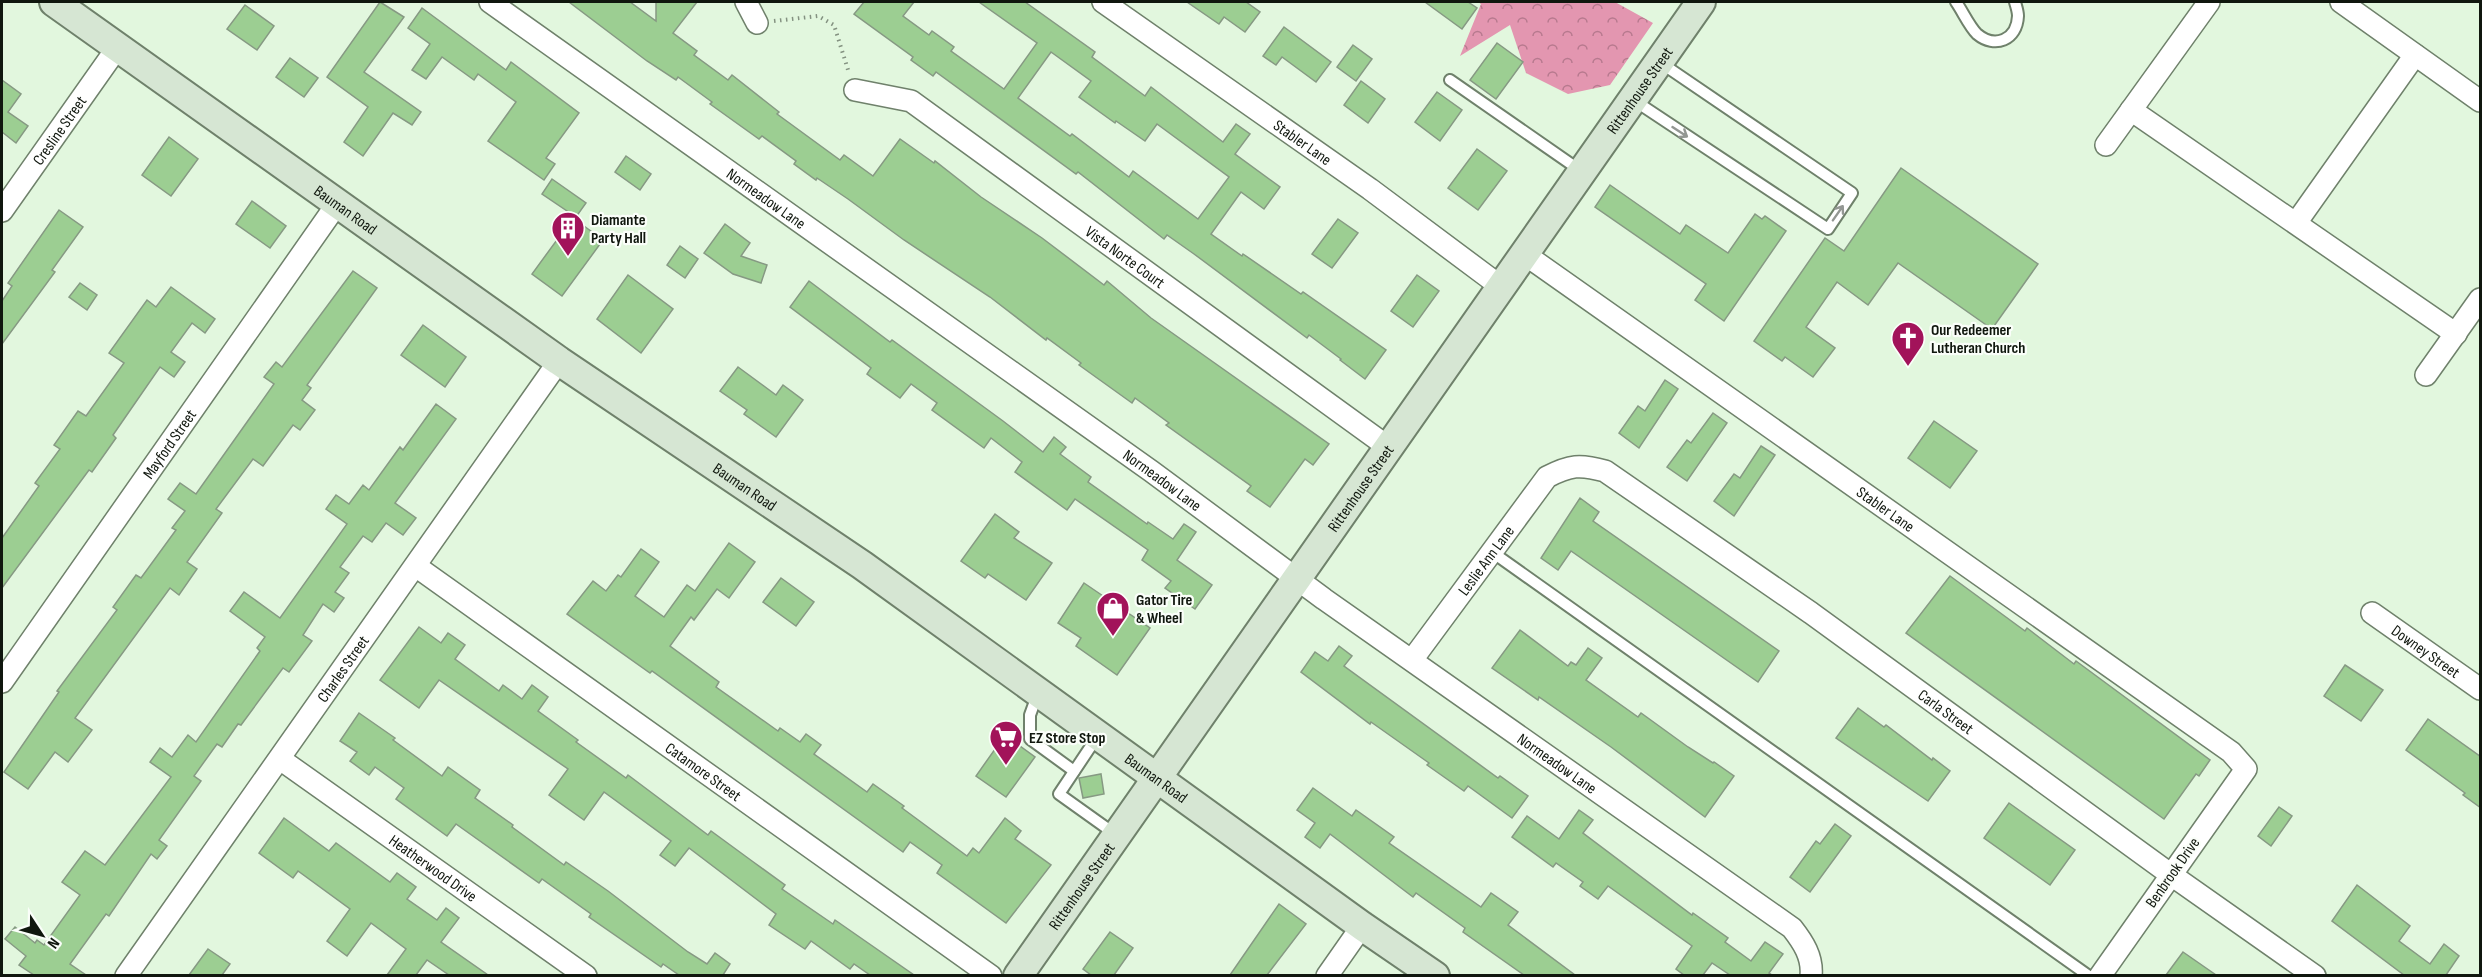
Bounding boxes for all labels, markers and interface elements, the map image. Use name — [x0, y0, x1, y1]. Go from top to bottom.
street label: Rittenhouse Street — [1603, 44, 1678, 138]
street label: Cresline Street — [29, 93, 91, 169]
street label: Stabler Lane — [1269, 116, 1335, 170]
one-way arrow — [1672, 126, 1688, 138]
street label: Normeadow Lane — [722, 165, 809, 234]
street label: Bauman Road — [310, 182, 380, 239]
one-way arrow — [1832, 206, 1844, 222]
building icon: Diamante Party Hall — [550, 210, 586, 257]
place label: Diamante Party Hall — [591, 211, 646, 248]
street label: Vista Norte Court — [1081, 223, 1168, 293]
church icon: Our Redeemer Lutheran Church — [1890, 320, 1926, 367]
place label: Our Redeemer Lutheran Church — [1931, 321, 2025, 358]
street label: Mayford Street — [139, 406, 201, 483]
street label: Rittenhouse Street — [1324, 442, 1399, 536]
street label: Normeadow Lane — [1119, 446, 1205, 516]
street label: Bauman Road — [709, 459, 780, 516]
street label: Stabler Lane — [1852, 483, 1918, 537]
street label: Leslie Ann Lane — [1455, 522, 1519, 600]
shop icon: Gator Tire & Wheel — [1095, 590, 1131, 637]
place label: Gator Tire & Wheel — [1136, 591, 1192, 628]
street label: Downey Street — [2387, 622, 2463, 683]
street label: Charles Street — [314, 632, 374, 706]
street label: Carla Street — [1914, 686, 1977, 739]
supermarket icon: EZ Store Stop — [988, 719, 1024, 766]
place label: EZ Store Stop — [1029, 729, 1105, 748]
street label: Normeadow Lane — [1513, 730, 1600, 799]
street label: Catamore Street — [661, 739, 745, 806]
street label: Bauman Road — [1121, 750, 1191, 808]
street label: Heatherwood Drive — [385, 831, 480, 907]
street label: Benbrook Drive — [2142, 834, 2204, 912]
street label: Rittenhouse Street — [1045, 839, 1120, 934]
north arrow — [12, 905, 72, 965]
text: N — [43, 934, 63, 952]

